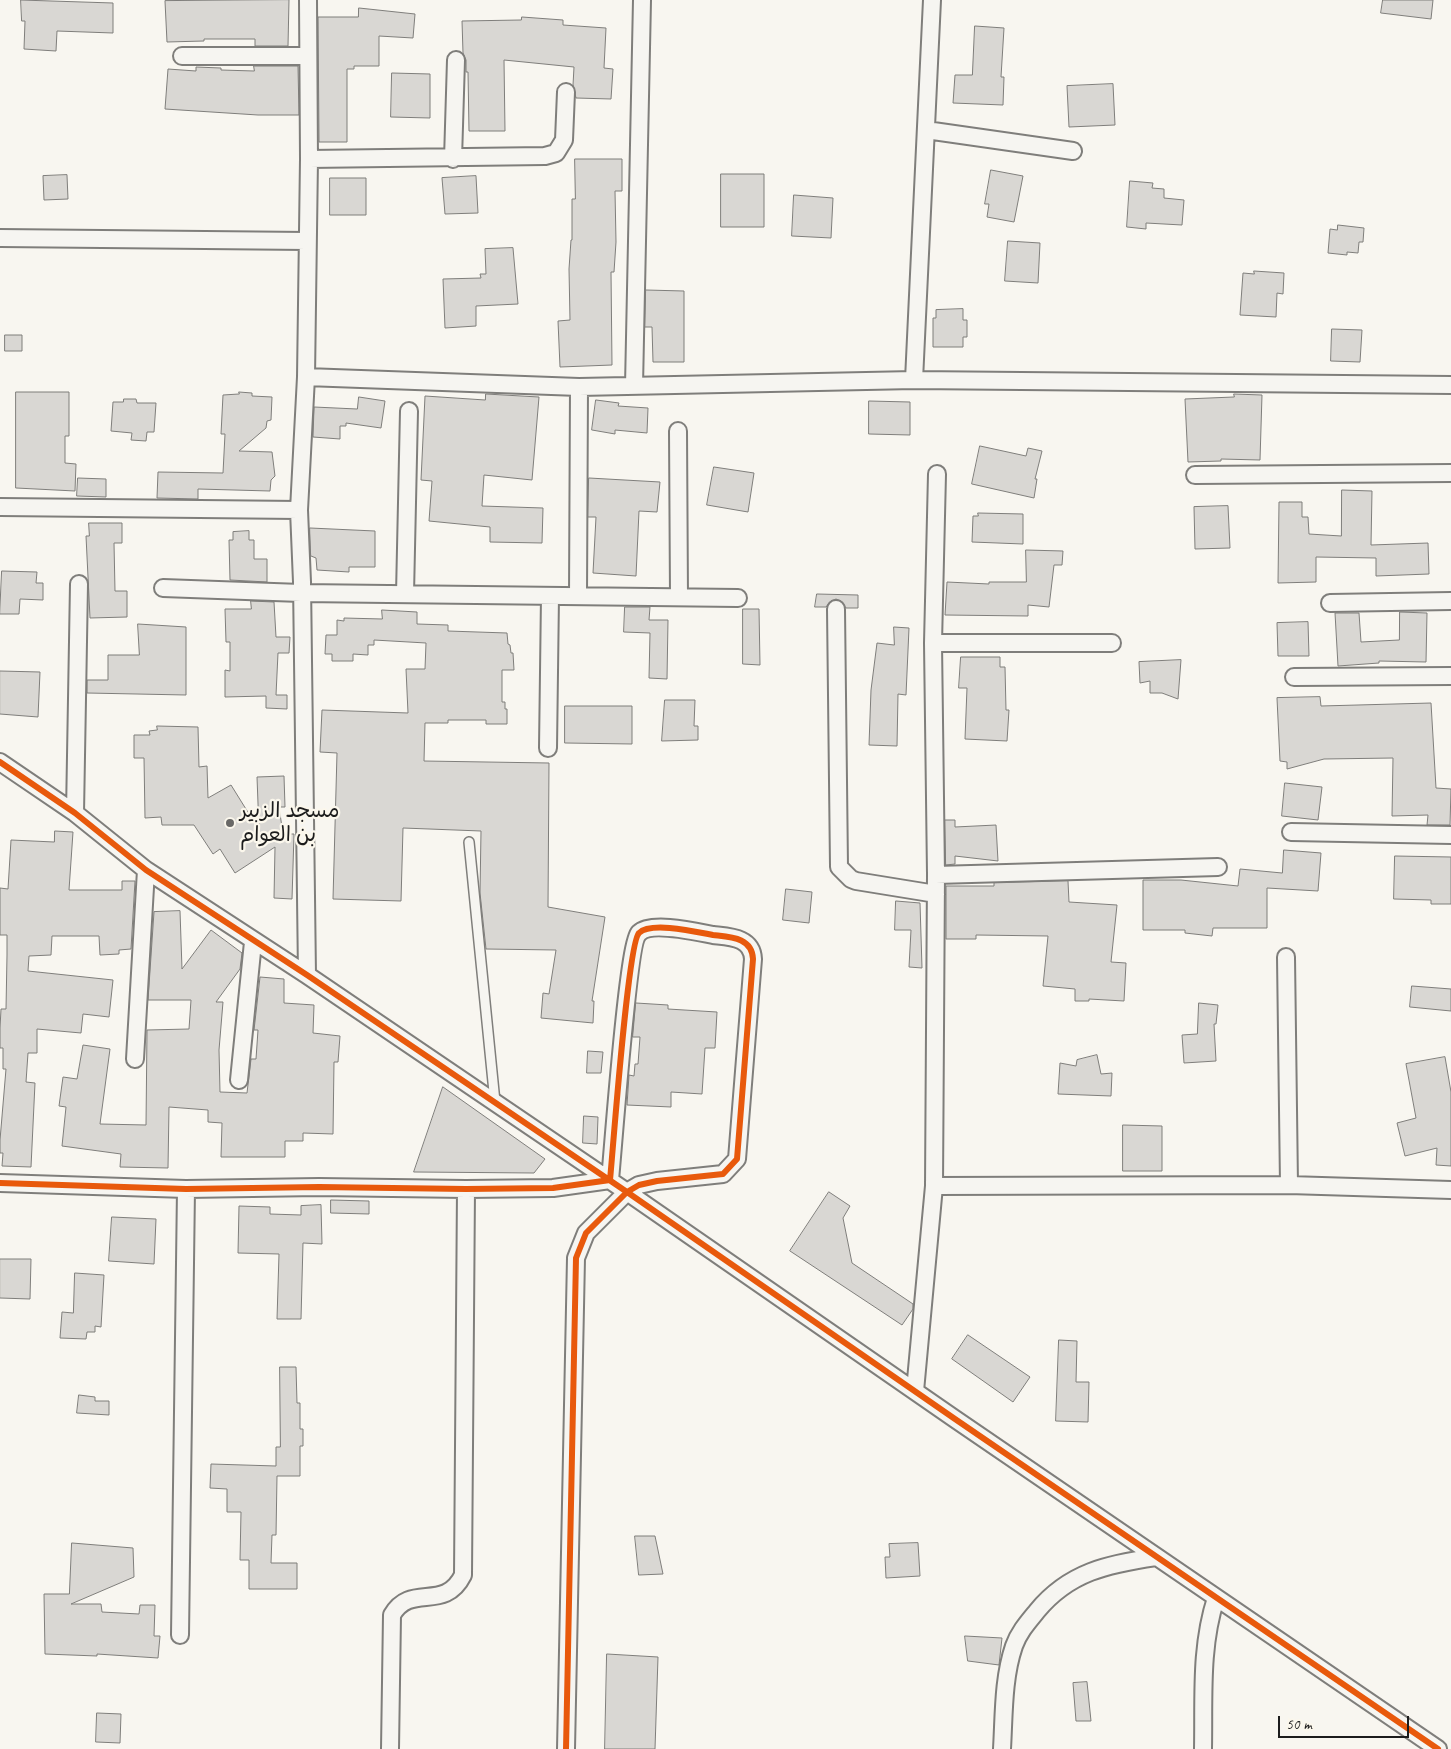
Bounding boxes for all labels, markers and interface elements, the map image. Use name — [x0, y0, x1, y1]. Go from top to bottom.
place label: مسجد الزبير بن العوام — [240, 798, 339, 848]
marker: مسجد الزبير بن العوام — [224, 817, 236, 829]
scale bar — [1281, 1706, 1412, 1738]
text: 50 m — [1286, 1715, 1312, 1734]

